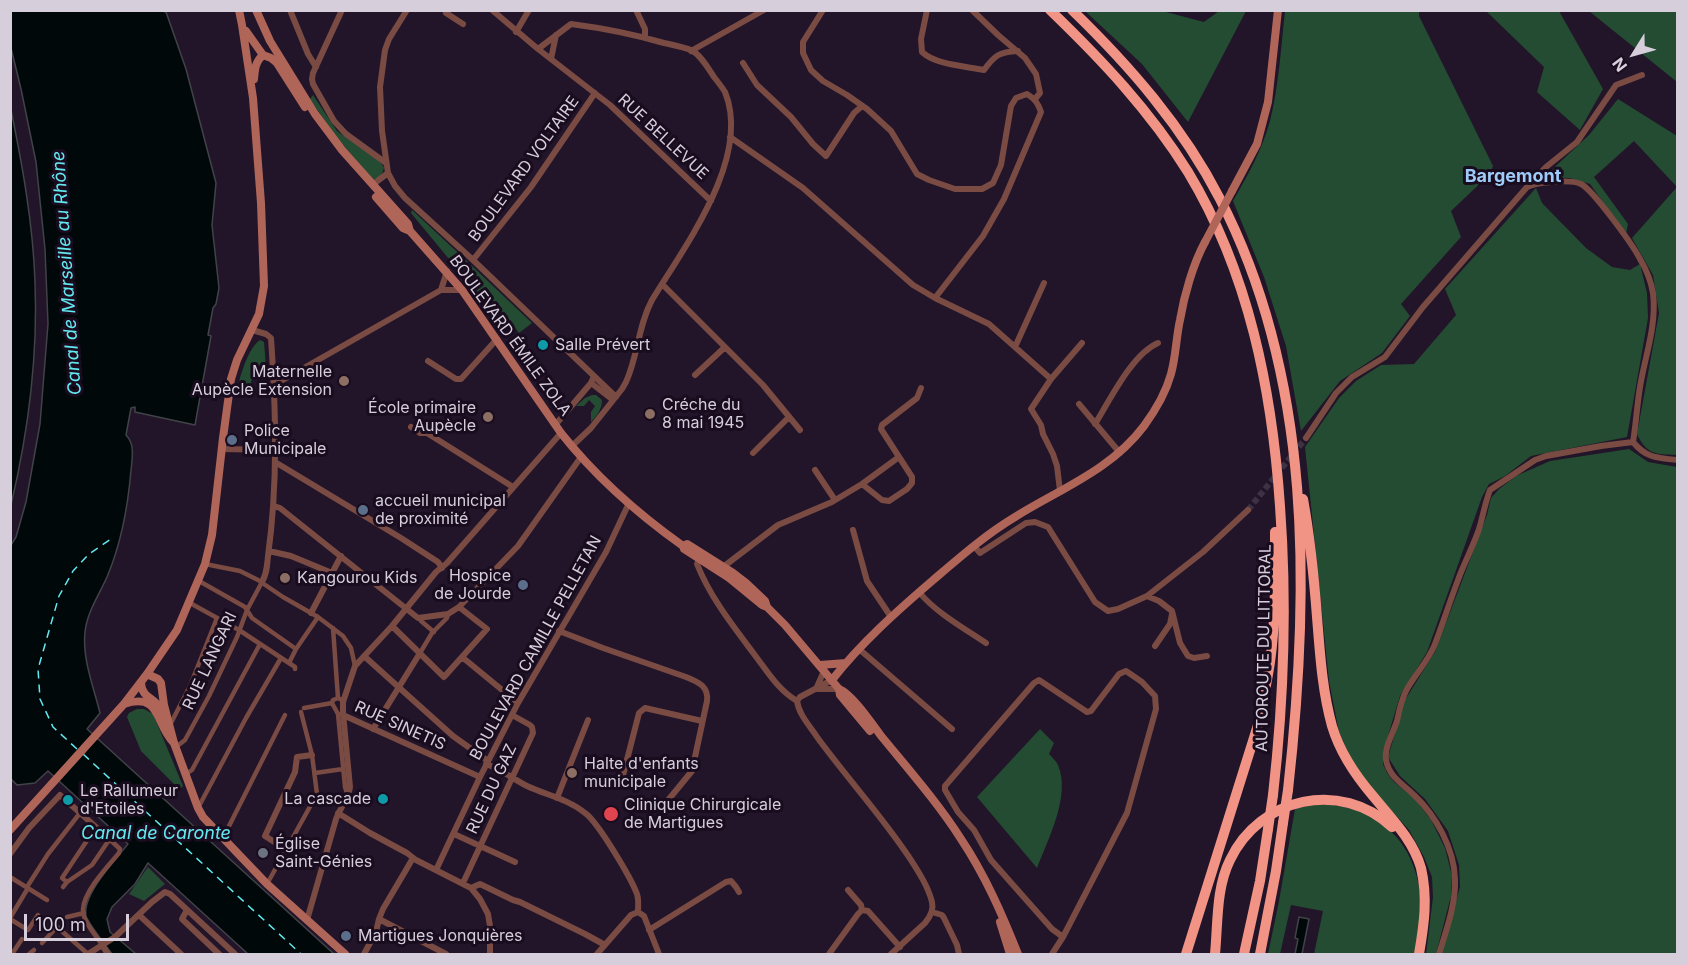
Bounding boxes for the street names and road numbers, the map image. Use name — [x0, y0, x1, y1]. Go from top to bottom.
street label: RUE BELLEVUE — [614, 90, 712, 184]
street label: BOULEVARD VOLTAIRE — [465, 93, 583, 245]
street label: BOULEVARD ÉMILE ZOLA — [445, 252, 575, 420]
street label: BOULEVARD CAMILLE PELLETAN — [466, 532, 606, 764]
street label: AUTOROUTE DU LITTORAL — [1253, 544, 1275, 752]
street label: RUE LANGARI — [179, 609, 241, 713]
street label: RUE SINETIS — [352, 697, 448, 755]
street label: RUE DU GAZ — [463, 741, 521, 837]

